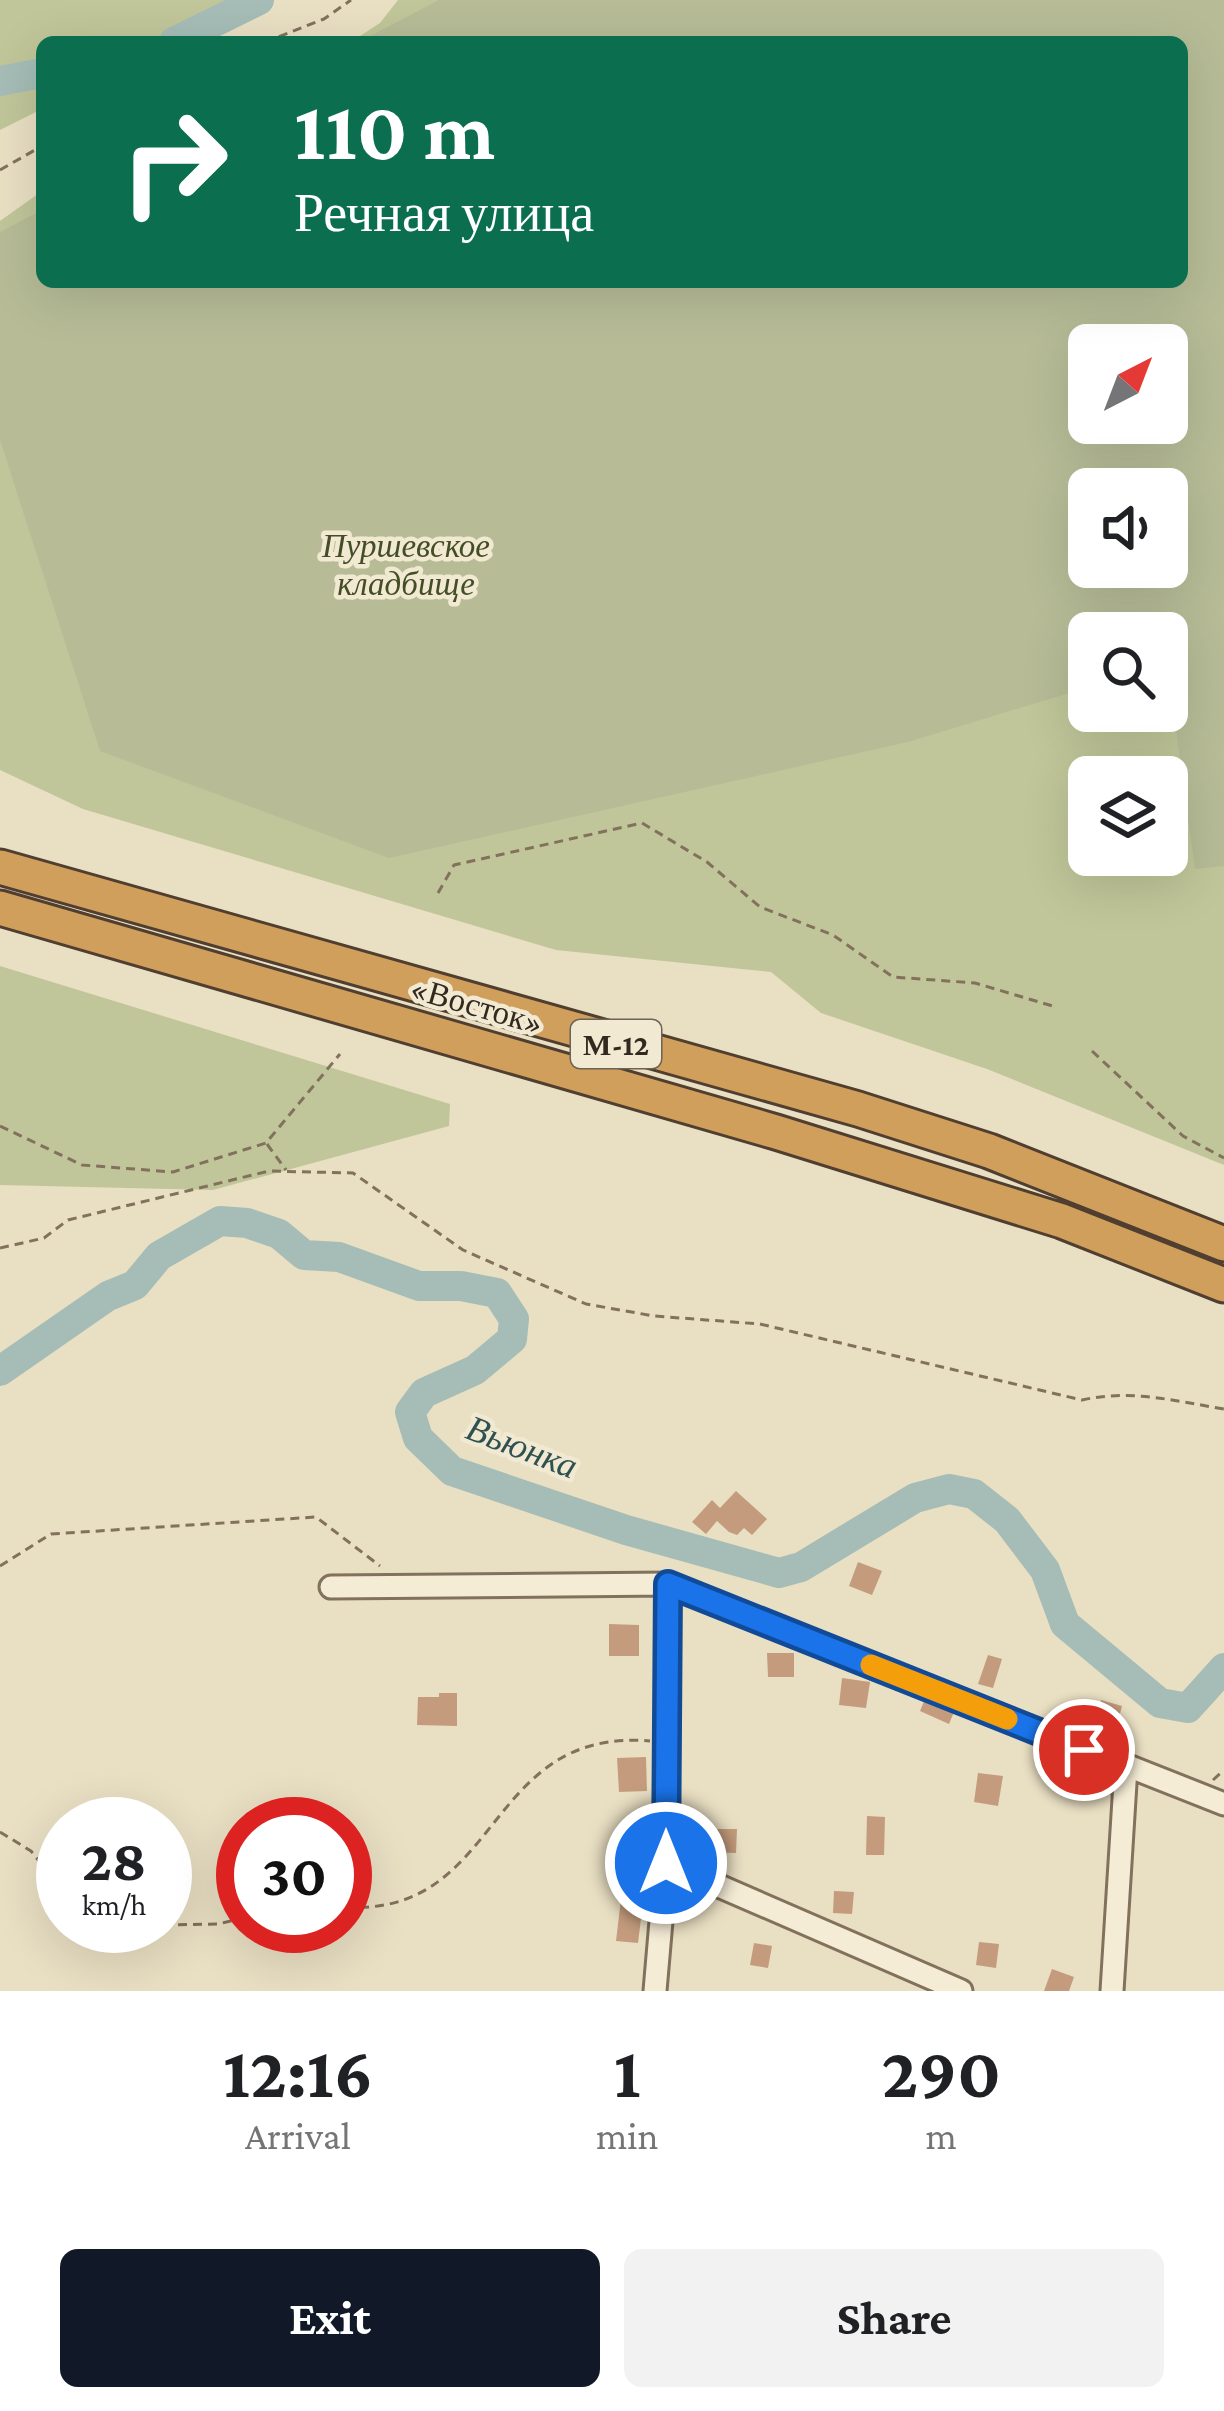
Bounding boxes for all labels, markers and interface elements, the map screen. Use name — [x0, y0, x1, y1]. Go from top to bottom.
icon: right — [96, 84, 252, 240]
text: 110 m — [294, 84, 495, 177]
text: Речная улица — [294, 183, 594, 243]
north arrow — [1068, 324, 1188, 444]
map controls — [1068, 324, 1188, 876]
button: sound — [1068, 468, 1188, 588]
park label: Пуршевское кладбище — [321, 527, 490, 602]
button: search — [1068, 612, 1188, 732]
button: layers — [1068, 756, 1188, 876]
street label: «Восток» — [406, 968, 548, 1042]
road number: М-12 — [571, 1020, 661, 1068]
water label: Вьюнка — [461, 1408, 583, 1486]
pin — [1033, 1699, 1135, 1801]
icon: arrive — [1051, 1717, 1117, 1783]
speed limit sign: 30 — [216, 1797, 372, 1953]
position arrow — [603, 1800, 729, 1926]
text: 28 — [81, 1826, 147, 1893]
text: km/h — [82, 1888, 146, 1921]
text: 12:16 — [223, 2032, 373, 2112]
text: 1 — [614, 2032, 641, 2112]
text: 290 — [882, 2032, 1001, 2112]
text: Arrival — [245, 2114, 351, 2157]
text: min — [596, 2114, 658, 2157]
text: m — [926, 2114, 957, 2157]
button: Exit — [60, 2249, 600, 2387]
button: Share — [624, 2249, 1164, 2387]

